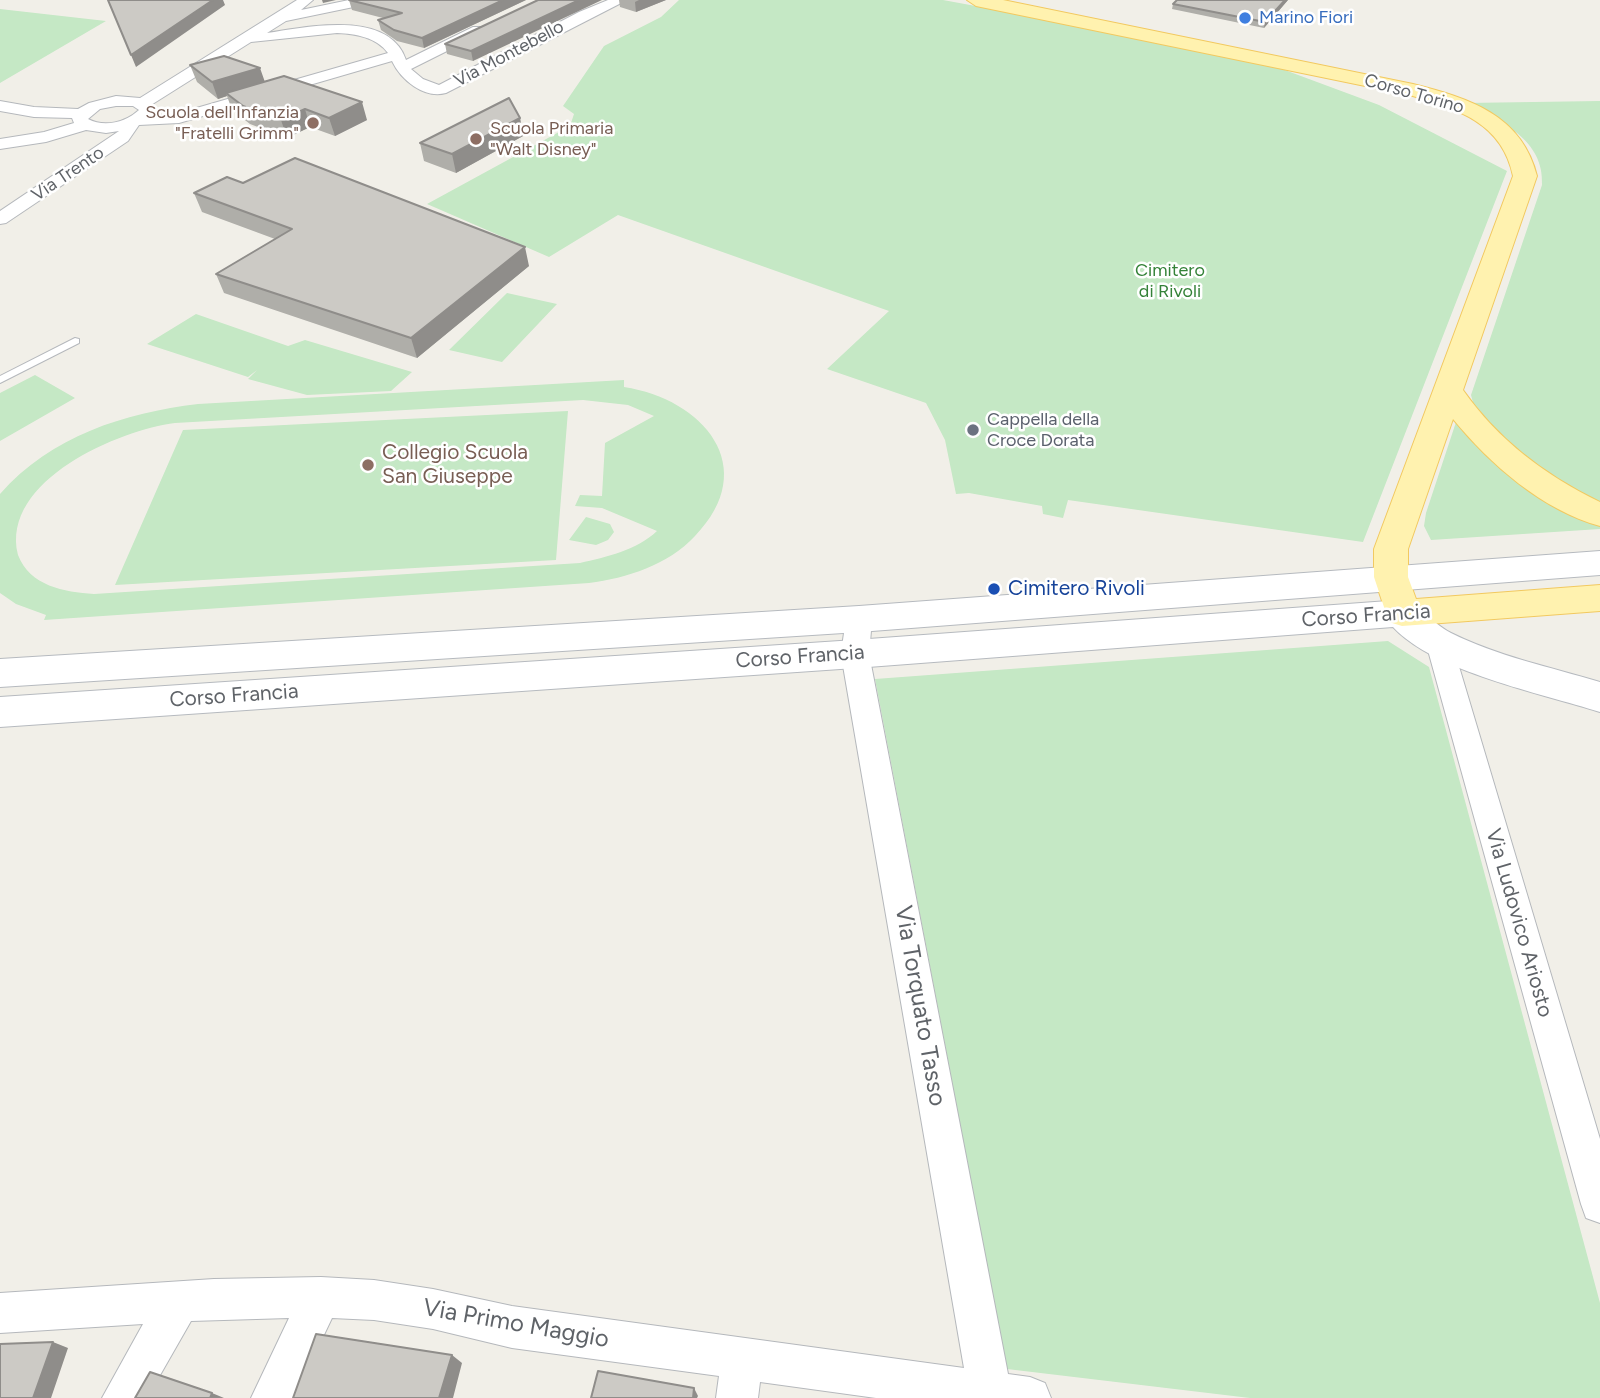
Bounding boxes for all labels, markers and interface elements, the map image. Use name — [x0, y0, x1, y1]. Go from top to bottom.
place label: Marino Fiori — [1259, 7, 1353, 29]
marker: Marino Fiori — [1237, 10, 1253, 26]
street label: Via Montebello — [450, 16, 568, 92]
street label: Corso Torino — [1362, 69, 1466, 119]
place label: Scuola dell'Infanzia "Fratelli Grimm" — [145, 102, 299, 144]
marker: Scuola dell'Infanzia "Fratelli Grimm" — [305, 115, 321, 131]
place label: Scuola Primaria "Walt Disney" — [490, 118, 613, 160]
marker: Scuola Primaria "Walt Disney" — [468, 131, 484, 147]
street label: Via Trento — [28, 142, 108, 206]
park label: Cimitero di Rivoli — [1135, 260, 1205, 302]
place label: Cappella della Croce Dorata — [987, 409, 1099, 452]
marker: Cappella della Croce Dorata — [965, 422, 981, 438]
place label: Collegio Scuola San Giuseppe — [382, 440, 528, 490]
marker: Collegio Scuola San Giuseppe — [360, 457, 376, 473]
place label: Cimitero Rivoli — [1008, 576, 1145, 602]
marker: Cimitero Rivoli — [986, 581, 1002, 597]
street label: Corso Francia — [1301, 599, 1431, 633]
street label: Corso Francia — [735, 640, 865, 674]
street label: Corso Francia — [169, 679, 299, 713]
street label: Via Ludovico Ariosto — [1480, 826, 1558, 1020]
street label: Via Torquato Tasso — [888, 904, 952, 1108]
street label: Via Primo Maggio — [421, 1293, 611, 1355]

